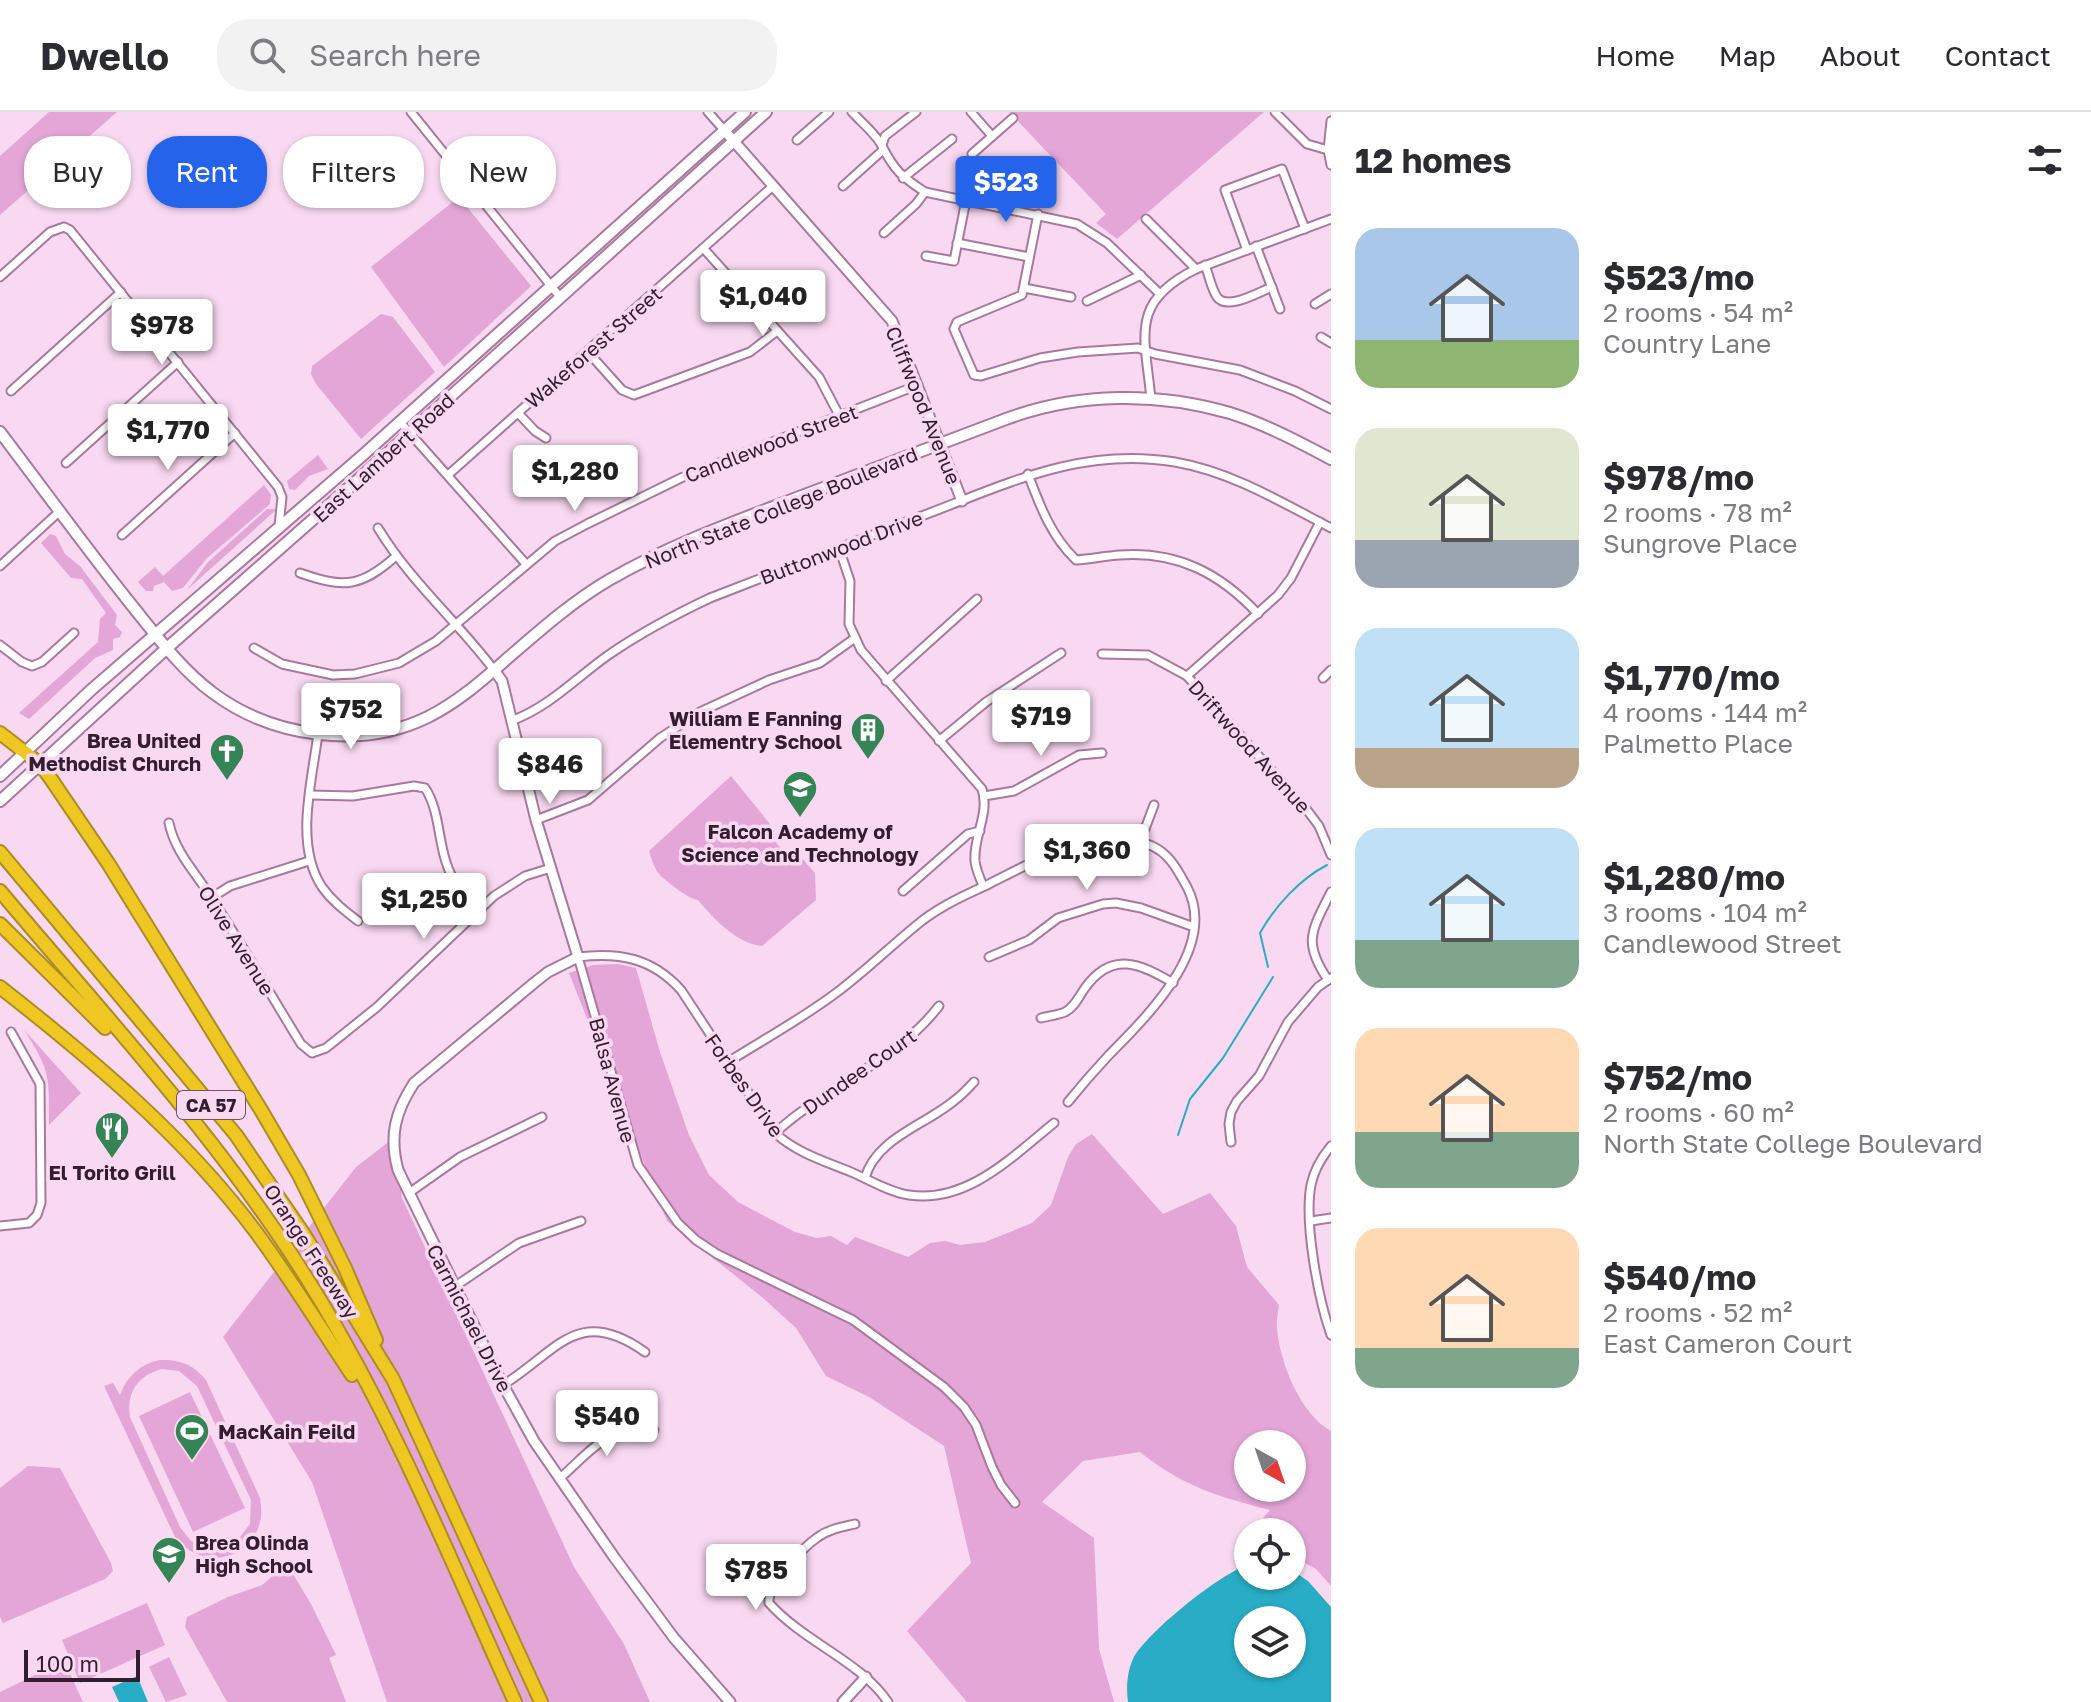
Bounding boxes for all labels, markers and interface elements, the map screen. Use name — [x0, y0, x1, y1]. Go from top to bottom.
search box — [217, 19, 777, 91]
text: Dwello — [40, 33, 169, 78]
icon: search — [245, 33, 289, 77]
text: Search here — [309, 37, 481, 73]
text: Home — [1596, 39, 1675, 72]
text: Map — [1719, 39, 1776, 72]
text: About — [1820, 39, 1901, 72]
text: Contact — [1945, 39, 2051, 72]
chip: Buy — [24, 136, 131, 208]
chip: Rent — [147, 136, 267, 208]
chip: Filters — [283, 136, 424, 208]
chip: New — [440, 136, 556, 208]
icon: filters — [2023, 138, 2067, 182]
text: 12 homes — [1355, 140, 1512, 180]
pin: $523 — [959, 156, 1053, 224]
text: $523 — [973, 166, 1039, 197]
text: $523/mo — [1603, 257, 1754, 297]
icon: home — [1419, 260, 1515, 356]
pin: $1,040 — [698, 270, 828, 338]
text: $1,040 — [718, 280, 808, 311]
street label: Wakeforest Street — [520, 281, 666, 413]
text: 2 rooms · 54 m² — [1603, 297, 1793, 328]
pin: $978 — [115, 299, 209, 367]
text: $978 — [130, 309, 194, 340]
street label: Cliffwood Avenue — [881, 322, 967, 488]
text: Country Lane — [1603, 328, 1771, 359]
street label: East Lambert Road — [307, 387, 459, 527]
street label: Candlewood Street — [681, 399, 861, 487]
pin: $1,770 — [103, 404, 233, 472]
text: $1,770 — [126, 414, 210, 445]
street label: North State College Boulevard — [641, 441, 921, 573]
pin: $1,280 — [510, 445, 640, 513]
text: $1,280 — [531, 455, 619, 486]
text: $978/mo — [1603, 457, 1754, 497]
icon: home — [1419, 460, 1515, 556]
text: 2 rooms · 78 m² — [1603, 497, 1792, 528]
street label: Buttonwood Drive — [756, 505, 926, 589]
text: Sungrove Place — [1603, 528, 1797, 559]
text: $1,770/mo — [1603, 657, 1780, 697]
icon: home — [1419, 660, 1515, 756]
street label: Driftwood Avenue — [1184, 675, 1316, 817]
pin: $752 — [304, 683, 398, 751]
pin: $719 — [994, 690, 1088, 758]
text: $752 — [319, 693, 383, 724]
text: 4 rooms · 144 m² — [1603, 697, 1807, 728]
text: $719 — [1010, 700, 1072, 731]
place label: William E Fanning Elementry School — [669, 706, 842, 753]
building icon: William E Fanning Elementry School — [849, 711, 887, 761]
place label: Brea United Methodist Church — [28, 728, 201, 775]
text: Palmetto Place — [1603, 728, 1793, 759]
church icon: Brea United Methodist Church — [208, 732, 246, 782]
pin: $846 — [503, 738, 597, 806]
text: $846 — [517, 748, 583, 779]
school or university icon: Falcon Academy of Science and Technology — [781, 769, 819, 819]
place label: Falcon Academy of Science and Technology — [681, 819, 919, 866]
pin: $1,360 — [1022, 824, 1152, 892]
text: $1,360 — [1043, 834, 1131, 865]
text: $1,280/mo — [1603, 857, 1785, 897]
icon: home — [1419, 860, 1515, 956]
pin: $1,250 — [359, 873, 489, 941]
street label: Olive Avenue — [194, 881, 280, 999]
text: $1,250 — [380, 883, 468, 914]
text: 3 rooms · 104 m² — [1603, 897, 1807, 928]
text: Candlewood Street — [1603, 928, 1842, 959]
street label: Balsa Avenue — [585, 1015, 641, 1145]
street label: Dundee Court — [798, 1023, 920, 1119]
street label: Forbes Drive — [701, 1029, 789, 1141]
text: $752/mo — [1603, 1057, 1752, 1097]
icon: home — [1419, 1060, 1515, 1156]
road number: CA 57 — [177, 1091, 245, 1119]
text: 2 rooms · 60 m² — [1603, 1097, 1794, 1128]
restaurant icon: El Torito Grill — [93, 1110, 131, 1160]
text: North State College Boulevard — [1603, 1128, 1983, 1159]
place label: El Torito Grill — [48, 1160, 176, 1184]
street label: Orange Freeway — [260, 1179, 364, 1323]
street label: Carmichael Drive — [422, 1240, 518, 1396]
text: $540/mo — [1603, 1257, 1756, 1297]
icon: home — [1419, 1260, 1515, 1356]
text: 2 rooms · 52 m² — [1603, 1297, 1792, 1328]
text: East Cameron Court — [1603, 1328, 1852, 1359]
pin: $540 — [560, 1390, 654, 1458]
text: $540 — [574, 1400, 640, 1431]
sports icon: MacKain Feild — [173, 1412, 211, 1462]
place label: MacKain Feild — [218, 1419, 355, 1443]
north arrow — [1234, 1430, 1306, 1502]
map controls — [1234, 1430, 1306, 1678]
button: locate — [1234, 1518, 1306, 1590]
place label: Brea Olinda High School — [195, 1530, 313, 1577]
school or university icon: Brea Olinda High School — [150, 1535, 188, 1585]
pin: $785 — [709, 1544, 803, 1612]
text: $785 — [724, 1554, 788, 1585]
button: layers — [1234, 1606, 1306, 1678]
scale bar — [24, 1646, 140, 1682]
text: 100 m — [36, 1650, 99, 1677]

